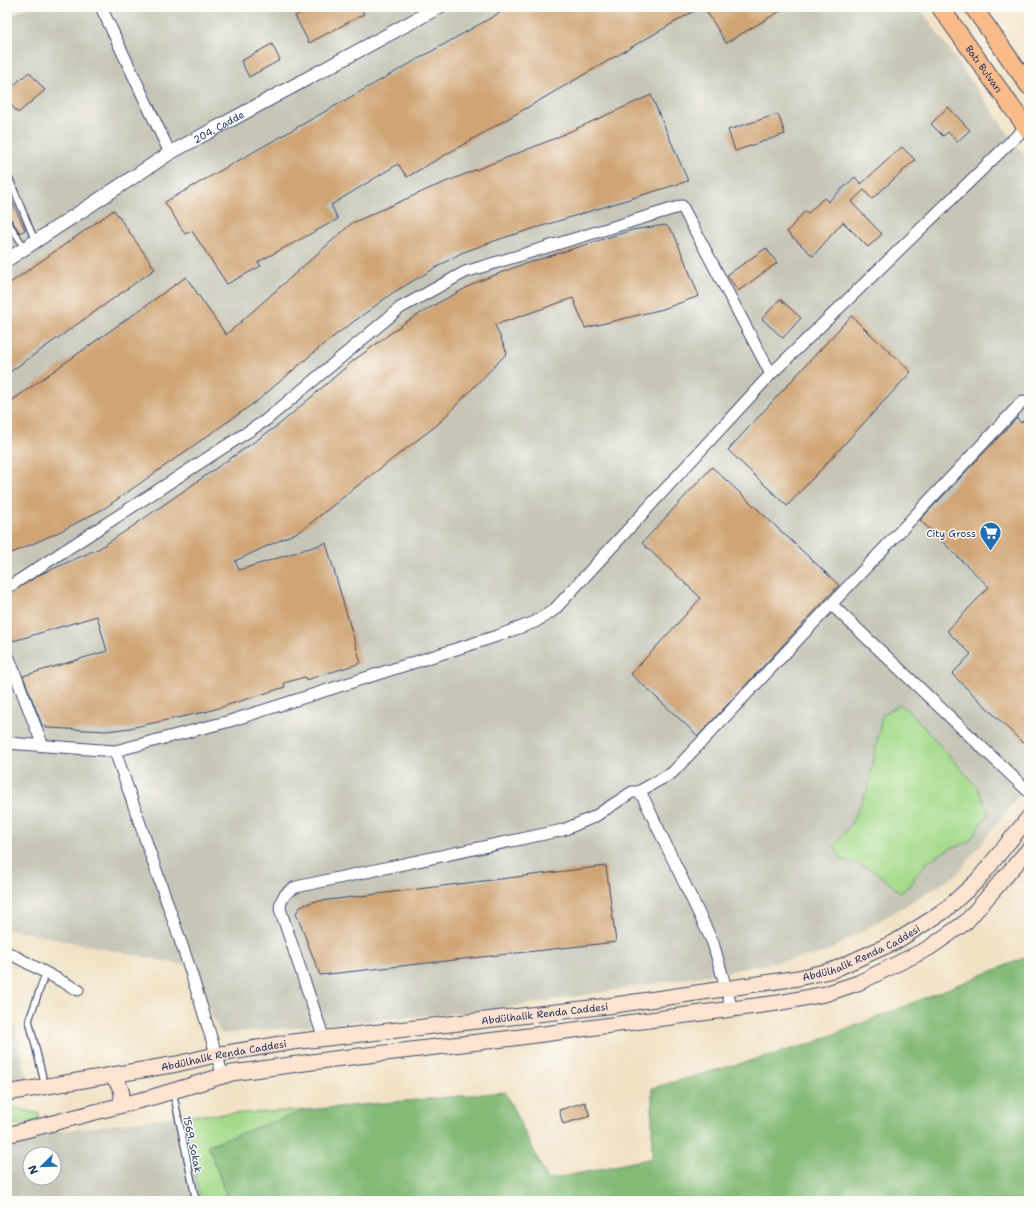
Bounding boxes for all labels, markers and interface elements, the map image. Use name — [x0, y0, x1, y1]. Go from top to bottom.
street label: Batı Bulvarı — [962, 43, 1005, 95]
street label: 204. Cadde — [191, 108, 247, 146]
supermarket icon: City Gross — [978, 520, 1004, 553]
place label: City Gross — [926, 527, 976, 540]
street label: Abdülhalik Renda Caddesi — [801, 922, 923, 984]
street label: Abdülhalik Renda Caddesi — [481, 1000, 609, 1027]
street label: Abdülhalik Renda Caddesi — [160, 1037, 288, 1074]
street label: 1569. Sokak — [180, 1115, 205, 1174]
north arrow — [22, 1146, 62, 1186]
text: N — [25, 1163, 42, 1177]

